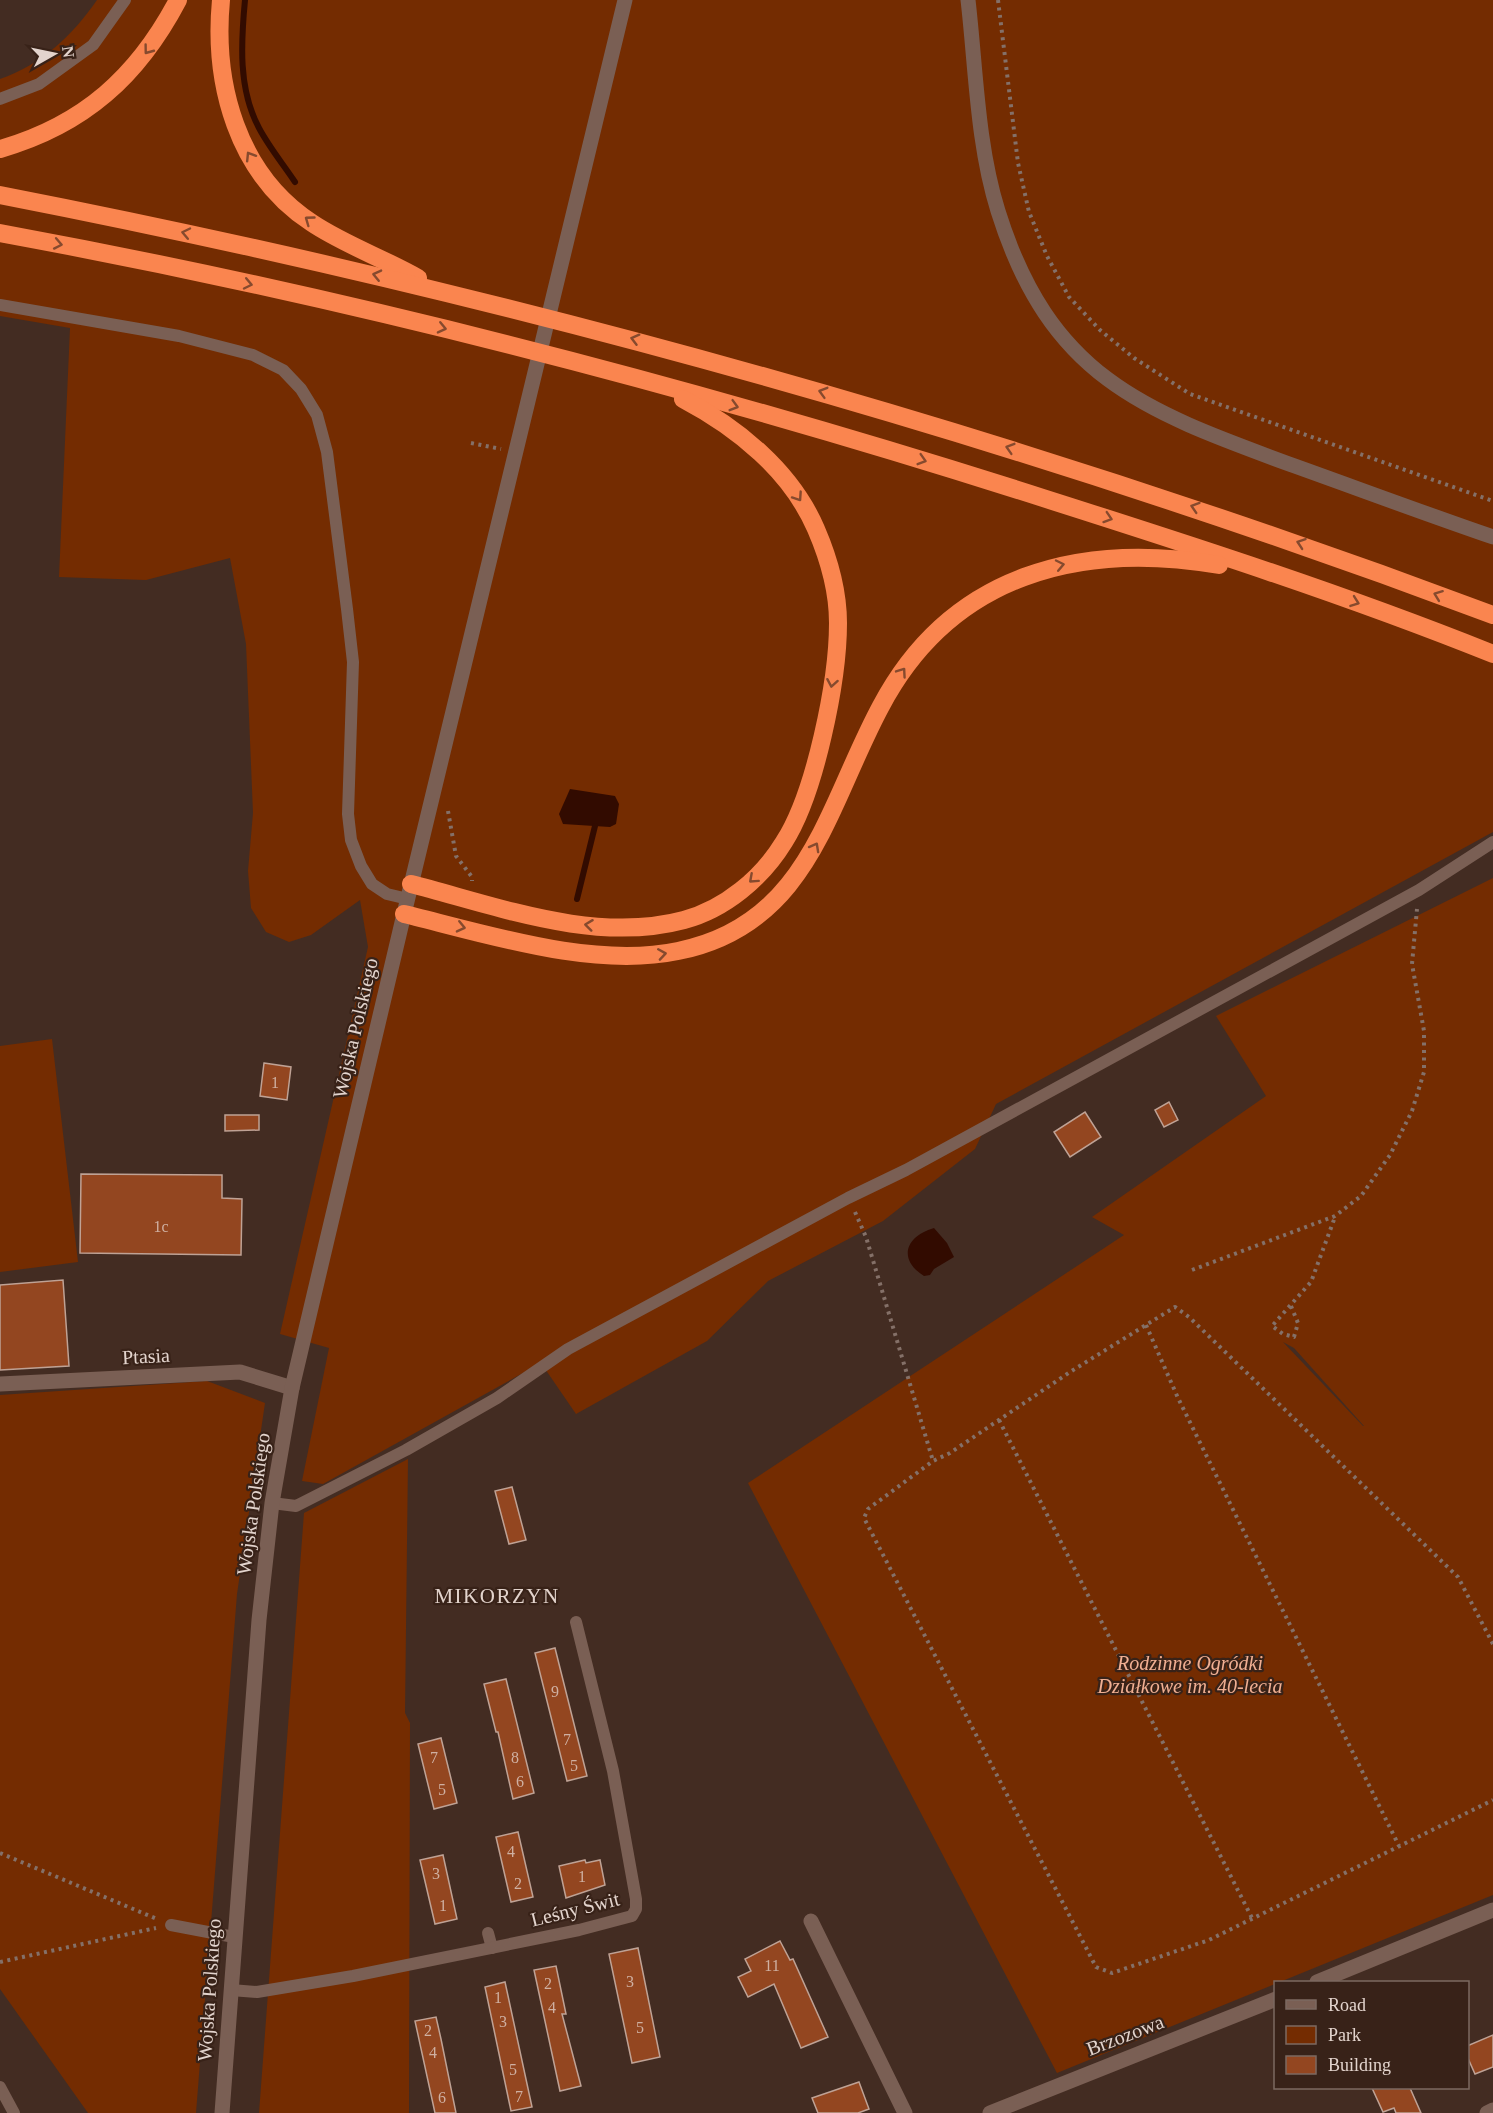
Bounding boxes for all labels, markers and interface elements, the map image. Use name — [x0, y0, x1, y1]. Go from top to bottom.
north arrow — [24, 24, 84, 84]
one-way arrow — [144, 43, 155, 54]
text: N — [59, 45, 78, 59]
one-way arrow — [246, 152, 258, 162]
one-way arrow — [304, 216, 315, 227]
one-way arrow — [181, 227, 191, 240]
one-way arrow — [52, 237, 62, 250]
one-way arrow — [372, 269, 382, 282]
one-way arrow — [243, 277, 253, 290]
one-way arrow — [437, 321, 447, 334]
one-way arrow — [630, 334, 641, 346]
one-way arrow — [818, 387, 829, 399]
one-way arrow — [729, 398, 739, 411]
one-way arrow — [1005, 442, 1016, 455]
one-way arrow — [916, 453, 926, 465]
one-way arrow — [791, 490, 802, 501]
one-way arrow — [1190, 502, 1201, 515]
one-way arrow — [1102, 511, 1113, 523]
one-way arrow — [1296, 538, 1307, 551]
one-way arrow — [1054, 559, 1064, 572]
one-way arrow — [1433, 589, 1444, 602]
one-way arrow — [1349, 594, 1360, 607]
one-way arrow — [895, 668, 906, 679]
one-way arrow — [826, 678, 838, 688]
one-way arrow — [808, 842, 819, 853]
one-way arrow — [749, 872, 760, 883]
one-way arrow — [584, 919, 593, 932]
one-way arrow — [456, 920, 466, 933]
one-way arrow — [656, 948, 666, 961]
street label: Wojska Polskiego — [328, 956, 383, 1101]
house number: 1 — [271, 1074, 279, 1091]
house number: 1c — [153, 1218, 169, 1235]
street label: Ptasia — [122, 1344, 171, 1368]
street label: Wojska Polskiego — [232, 1431, 275, 1577]
district label: MIKORZYN — [434, 1584, 560, 1608]
park label: Rodzinne Ogródki Działkowe im. 40-lecia — [1097, 1652, 1282, 1697]
house number: 9 — [551, 1683, 559, 1700]
house number: 7 — [563, 1731, 571, 1748]
house number: 7 — [430, 1749, 438, 1766]
house number: 8 — [511, 1749, 519, 1766]
house number: 5 — [570, 1757, 578, 1774]
house number: 6 — [516, 1773, 524, 1790]
house number: 5 — [438, 1781, 446, 1798]
house number: 4 — [507, 1843, 515, 1860]
house number: 3 — [432, 1865, 440, 1882]
house number: 1 — [578, 1868, 586, 1885]
house number: 2 — [514, 1875, 522, 1892]
street label: Leśny Świt — [528, 1886, 622, 1932]
house number: 1 — [439, 1897, 447, 1914]
street label: Wojska Polskiego — [193, 1918, 226, 2062]
house number: 11 — [764, 1957, 780, 1974]
house number: 3 — [626, 1973, 634, 1990]
house number: 2 — [544, 1975, 552, 1992]
legend — [1274, 1981, 1469, 2089]
house number: 1 — [494, 1989, 502, 2006]
text: Road — [1328, 1995, 1366, 2015]
house number: 4 — [548, 1999, 556, 2016]
street label: Brzozowa — [1083, 2010, 1167, 2060]
house number: 3 — [499, 2013, 507, 2030]
house number: 5 — [636, 2019, 644, 2036]
house number: 2 — [424, 2022, 432, 2039]
text: Park — [1328, 2025, 1361, 2045]
house number: 4 — [429, 2044, 437, 2061]
text: Building — [1328, 2055, 1391, 2075]
house number: 5 — [509, 2061, 517, 2078]
house number: 7 — [515, 2088, 523, 2105]
house number: 6 — [438, 2089, 446, 2106]

